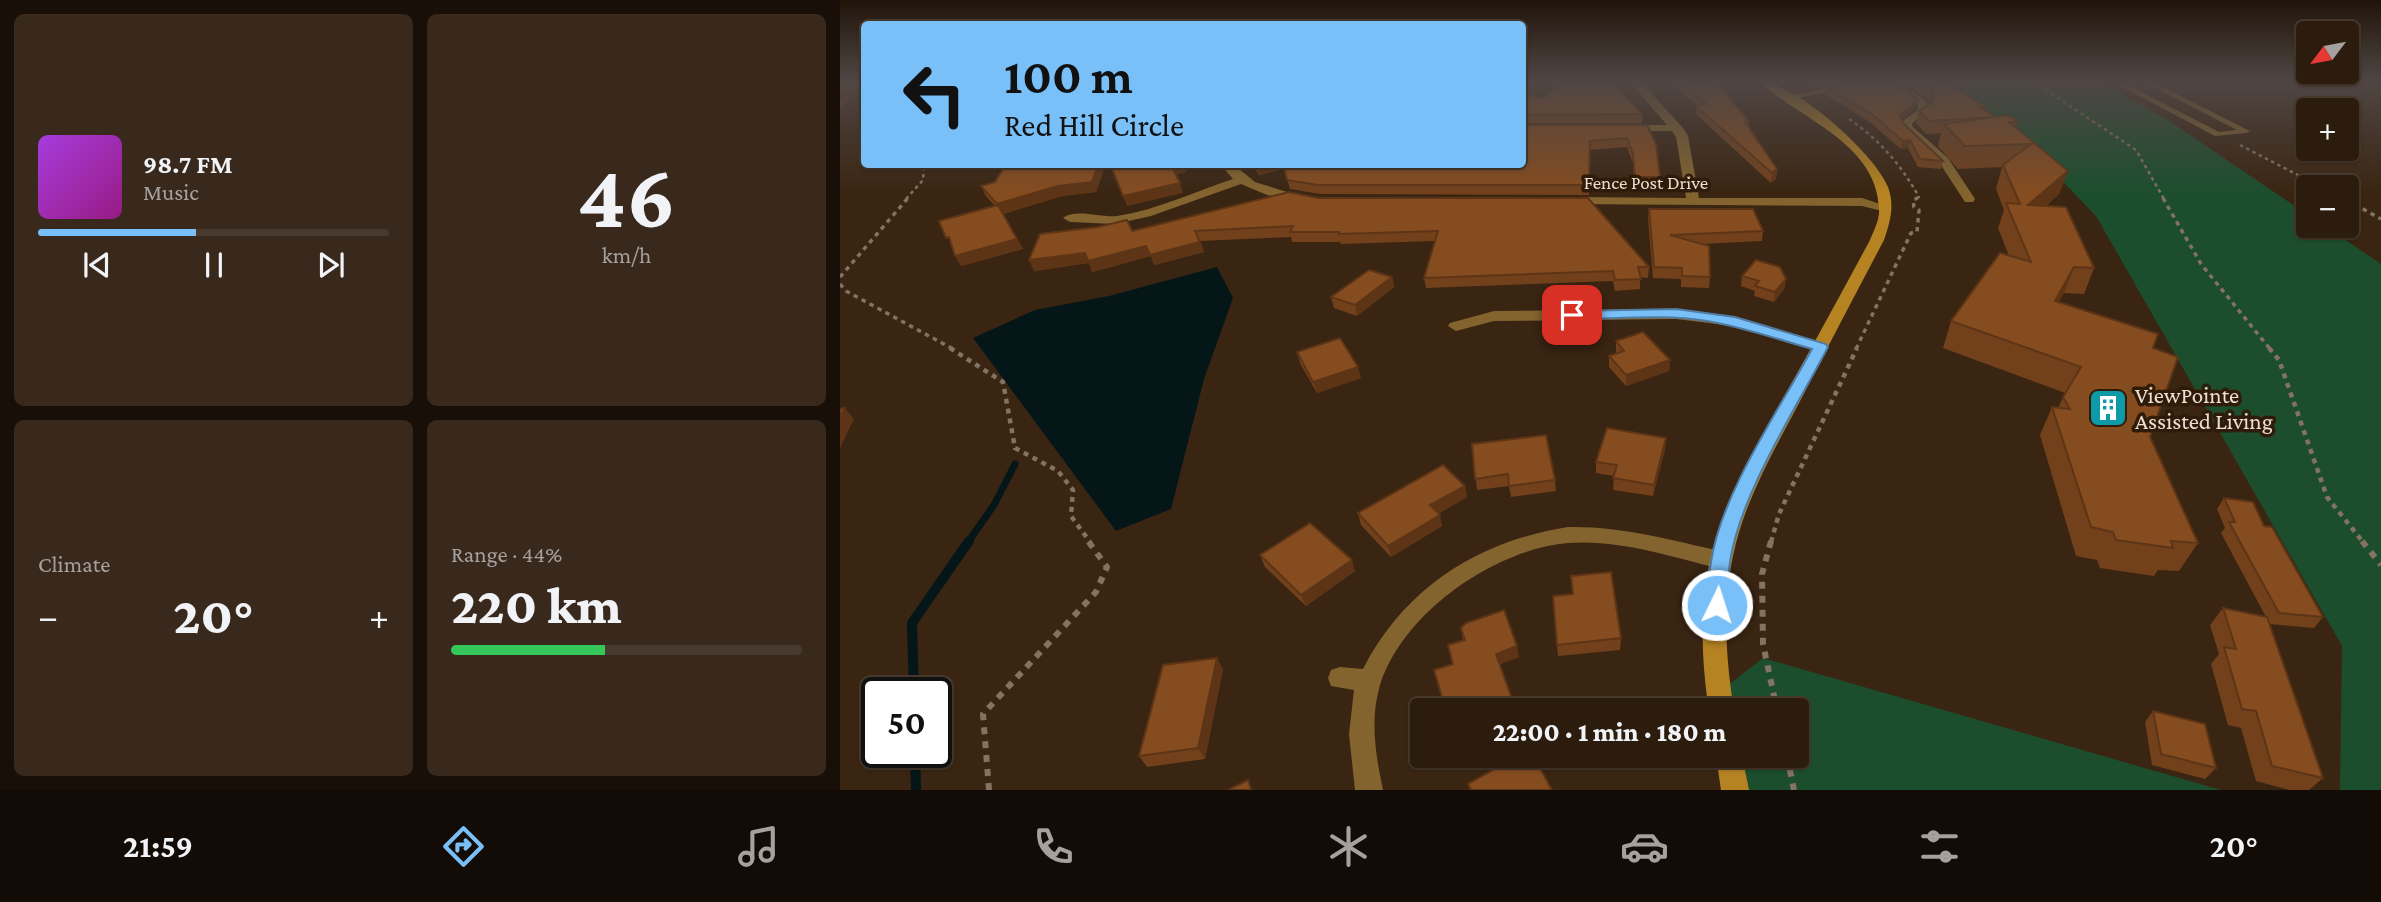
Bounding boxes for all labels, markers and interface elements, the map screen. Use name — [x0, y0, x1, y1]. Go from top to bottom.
north arrow — [2296, 21, 2359, 84]
map controls — [2296, 21, 2359, 238]
icon: left — [889, 49, 980, 140]
text: 100 m — [1004, 49, 1133, 104]
button: + — [2296, 98, 2359, 161]
text: Red Hill Circle — [1004, 107, 1184, 143]
text: 46 — [577, 145, 676, 247]
text: 98.7 FM — [143, 150, 233, 179]
street label: Fence Post Drive — [1584, 172, 1708, 193]
button: − — [2296, 175, 2359, 238]
text: Music — [143, 179, 199, 205]
text: km/h — [602, 242, 651, 268]
icon: previous — [78, 246, 116, 284]
icon: pause — [195, 246, 233, 284]
icon: next — [312, 246, 350, 284]
pin — [1542, 285, 1602, 345]
icon: arrive — [1553, 296, 1591, 334]
place label: ViewPointe Assisted Living — [2135, 382, 2273, 434]
building icon: ViewPointe Assisted Living — [2087, 387, 2129, 429]
text: Range · 44% — [451, 541, 562, 567]
text: Climate — [38, 551, 110, 577]
position arrow — [1680, 568, 1754, 642]
text: 220 km — [451, 576, 621, 634]
text: 20° — [173, 586, 254, 644]
text: − — [38, 595, 58, 637]
text: + — [369, 595, 389, 637]
speed limit sign: 50 — [861, 677, 952, 768]
text: 22:00 · 1 min · 180 m — [1493, 718, 1726, 747]
icon: directions — [439, 822, 488, 871]
icon: music — [734, 822, 783, 871]
icon: phone — [1029, 822, 1078, 871]
icon: climate — [1324, 822, 1373, 871]
icon: car — [1620, 822, 1669, 871]
icon: filters — [1915, 822, 1964, 871]
text: 21:59 — [123, 828, 193, 864]
text: 20° — [2210, 828, 2258, 864]

